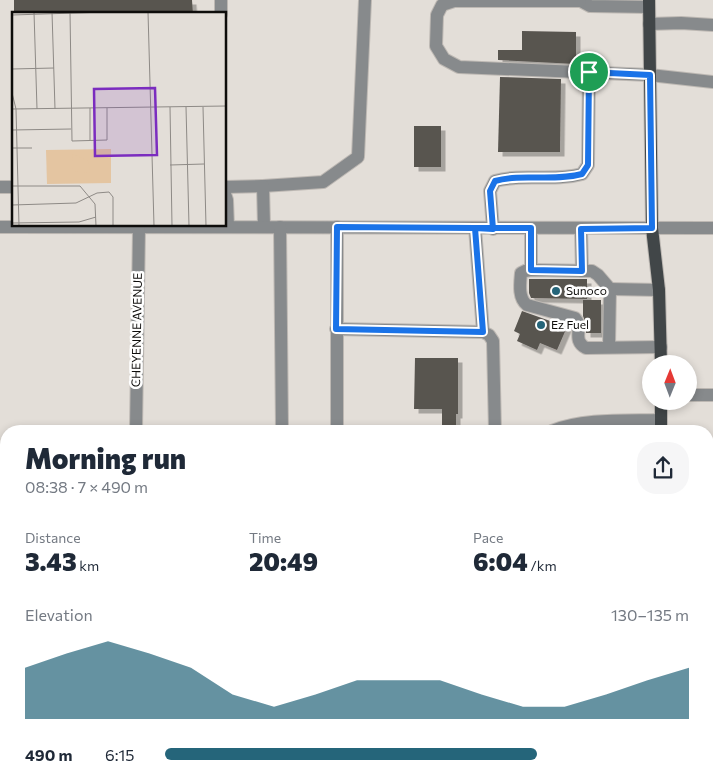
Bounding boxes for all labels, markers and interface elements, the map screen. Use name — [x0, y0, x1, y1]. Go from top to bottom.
inset map — [12, 12, 226, 226]
pin — [568, 51, 610, 93]
icon: arrive — [575, 58, 603, 86]
street label: CHEYENNE AVENUE — [128, 273, 144, 387]
place label: Sunoco — [566, 283, 607, 297]
marker: Sunoco — [550, 285, 562, 297]
place label: Ez Fuel — [551, 317, 589, 331]
marker: Ez Fuel — [535, 319, 547, 331]
north arrow — [642, 355, 698, 410]
map controls — [642, 355, 697, 410]
text: Morning run — [25, 441, 186, 475]
button: share — [637, 442, 689, 494]
text: 08:38 · 7 × 490 m — [25, 477, 148, 496]
text: Distance — [25, 529, 81, 546]
text: Time — [249, 529, 281, 546]
text: Pace — [473, 529, 503, 546]
text: 3.43 — [25, 546, 77, 576]
text: 20:49 — [249, 546, 318, 576]
text: 6:04 — [473, 546, 528, 576]
text: km — [77, 557, 99, 574]
text: /km — [528, 557, 557, 574]
text: Elevation — [25, 605, 93, 624]
text: 130–135 m — [611, 605, 689, 624]
text: 490 m — [25, 745, 72, 764]
text: 6:15 — [105, 745, 135, 764]

